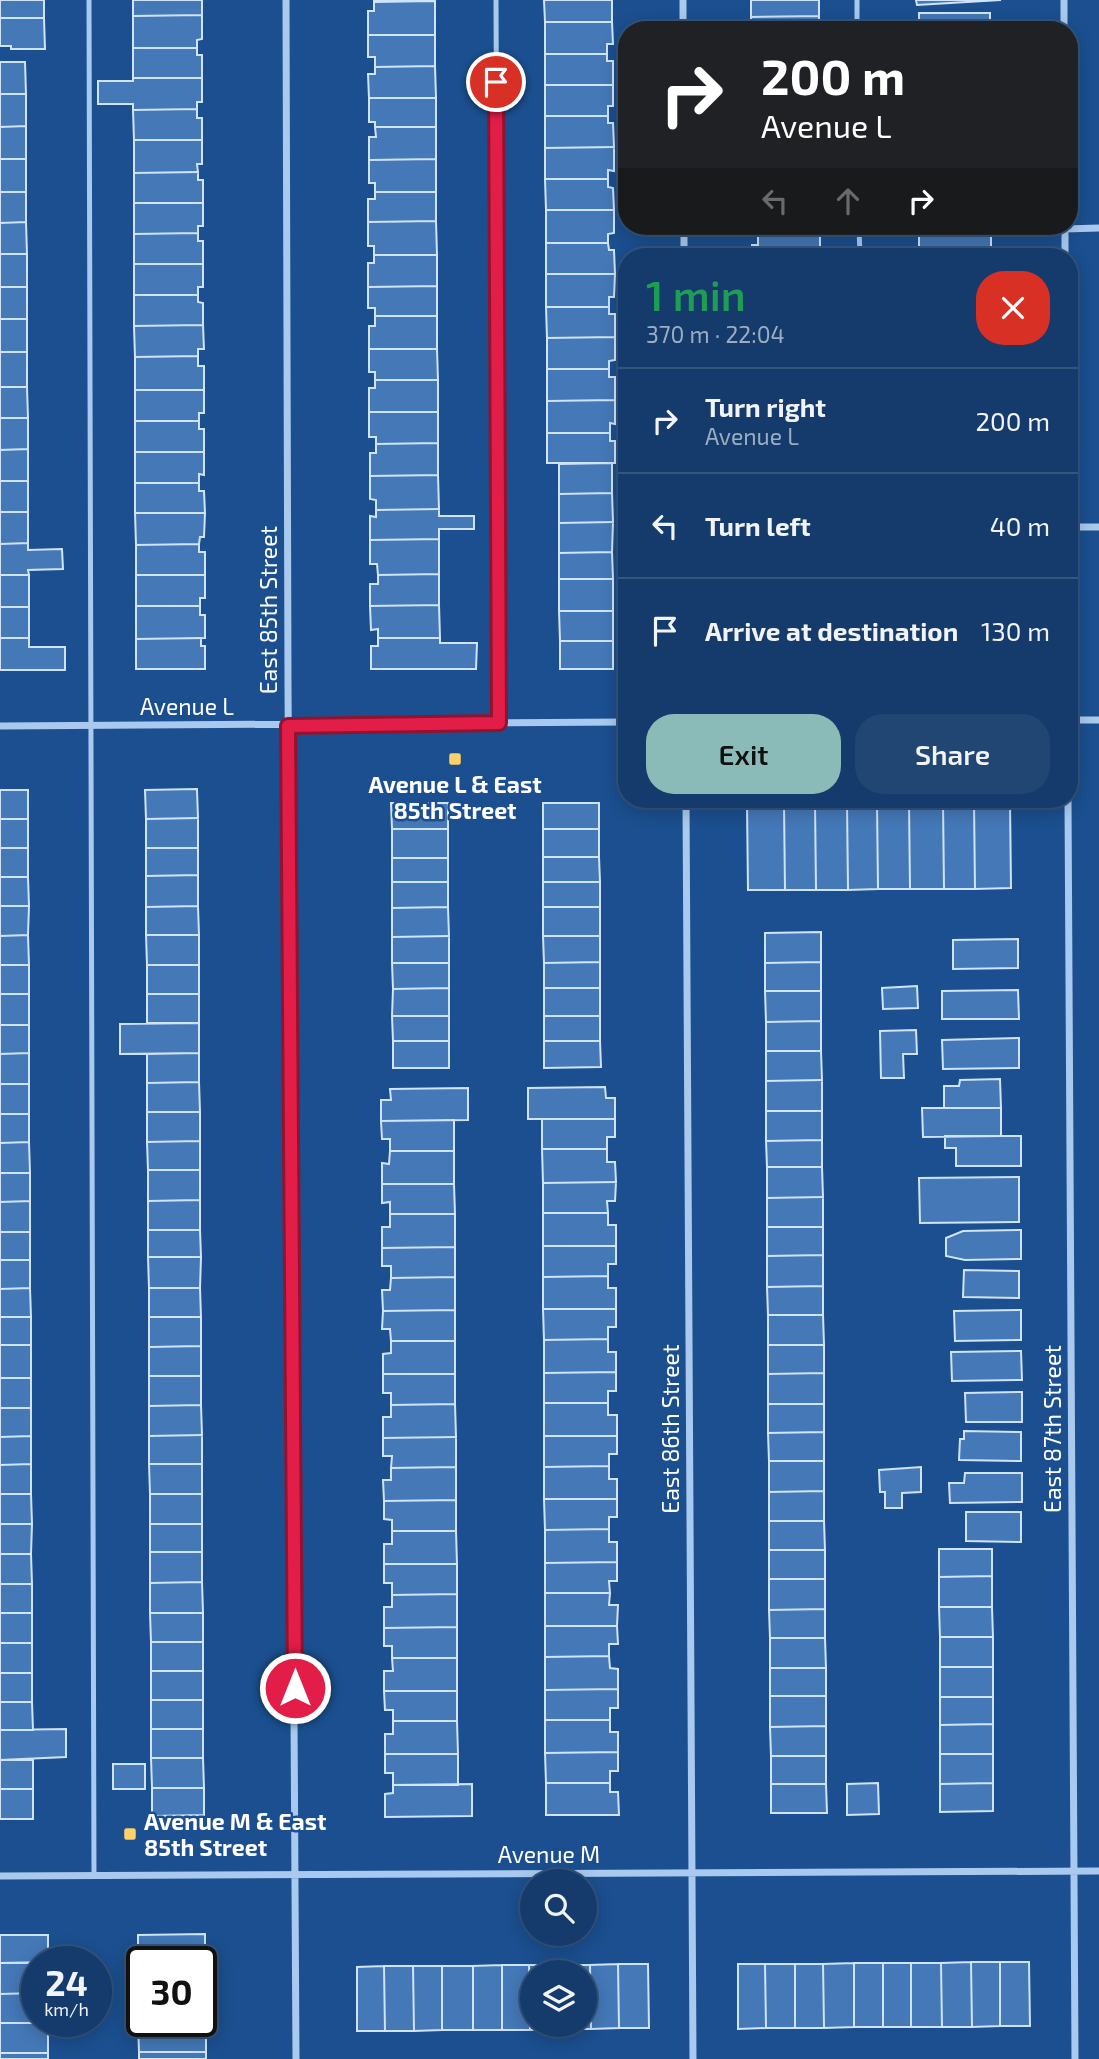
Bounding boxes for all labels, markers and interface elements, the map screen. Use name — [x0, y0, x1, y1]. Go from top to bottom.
text: 200 m — [761, 46, 905, 105]
icon: right — [646, 49, 737, 140]
pin — [466, 52, 526, 112]
icon: arrive — [477, 63, 515, 101]
text: Avenue L — [761, 106, 892, 144]
icon: left — [756, 182, 794, 220]
icon: ahead — [829, 182, 867, 220]
icon: right — [902, 182, 940, 220]
text: 1 min — [646, 269, 746, 319]
button: close — [976, 271, 1050, 345]
text: 370 m · 22:04 — [646, 320, 785, 348]
text: Turn right — [705, 391, 826, 422]
icon: right — [646, 402, 684, 440]
text: 200 m — [975, 405, 1050, 436]
text: Avenue L — [705, 422, 799, 450]
icon: left — [646, 507, 684, 545]
text: Turn left — [705, 510, 811, 541]
text: 40 m — [990, 510, 1050, 541]
street label: East 85th Street — [254, 525, 282, 694]
icon: arrive — [646, 612, 684, 650]
text: Arrive at destination — [705, 615, 958, 646]
text: 130 m — [981, 615, 1050, 646]
street label: Avenue L — [140, 692, 234, 720]
button: Exit — [646, 714, 841, 794]
button: Share — [855, 714, 1050, 794]
marker: Avenue L & East 85th Street — [447, 751, 463, 767]
place label: Avenue L & East 85th Street — [368, 770, 542, 824]
street label: East 86th Street — [656, 1344, 684, 1514]
street label: East 87th Street — [1038, 1345, 1066, 1513]
position arrow — [258, 1651, 332, 1725]
place label: Avenue M & East 85th Street — [144, 1807, 326, 1861]
marker: Avenue M & East 85th Street — [122, 1826, 138, 1842]
street label: Avenue M — [498, 1840, 600, 1868]
map controls — [520, 1869, 597, 2037]
button: search — [520, 1869, 597, 1946]
speed limit sign: 30 — [126, 1946, 217, 2037]
button: layers — [520, 1960, 597, 2037]
text: 24 — [45, 1961, 88, 2003]
text: km/h — [44, 1998, 89, 2020]

